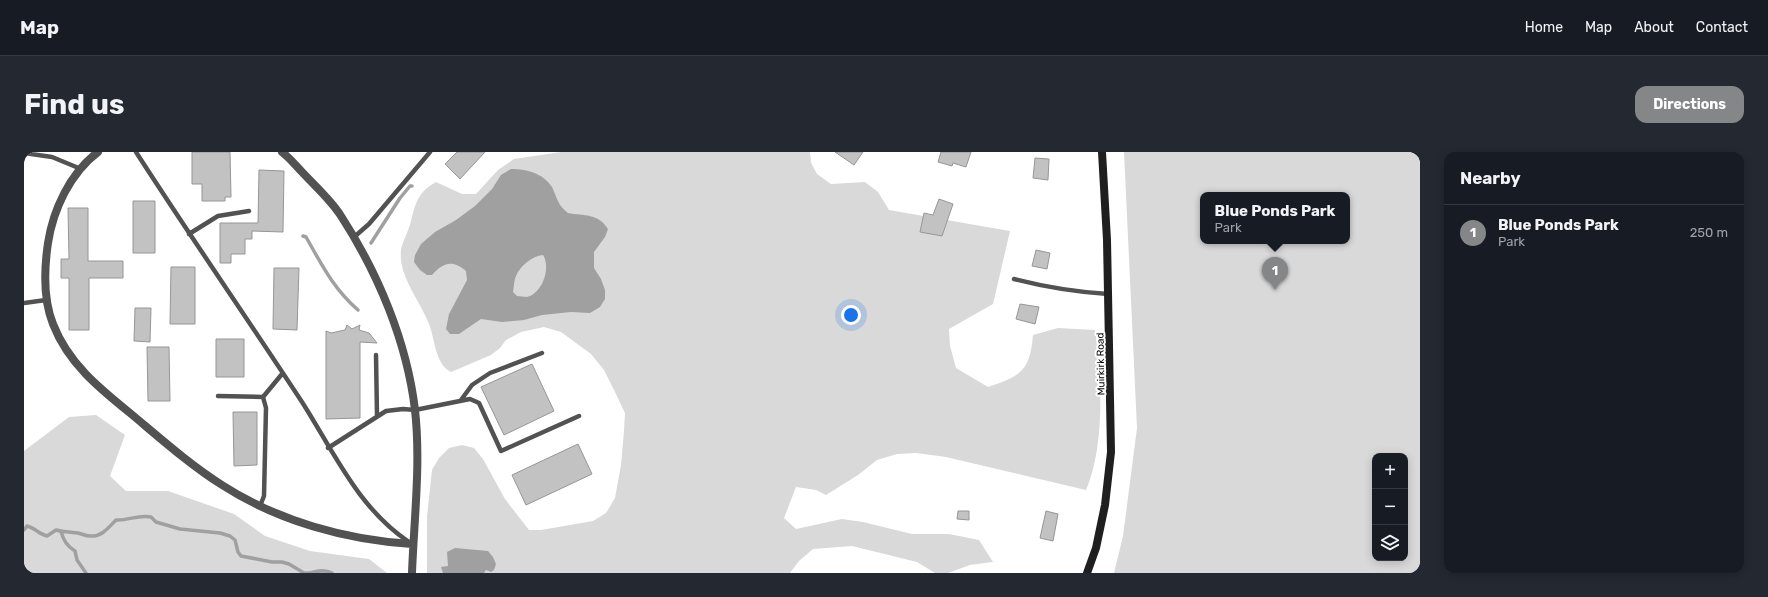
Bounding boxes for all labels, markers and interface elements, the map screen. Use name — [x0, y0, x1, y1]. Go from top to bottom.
text: Map — [20, 16, 59, 39]
text: Home — [1525, 19, 1563, 36]
text: Map — [1585, 19, 1612, 36]
text: About — [1634, 19, 1674, 36]
text: Contact — [1696, 19, 1748, 36]
button: Directions — [1635, 86, 1744, 123]
text: Find us — [24, 88, 124, 121]
text: Nearby — [1460, 168, 1521, 188]
popup — [1200, 192, 1350, 244]
text: Blue Ponds Park — [1215, 202, 1335, 220]
text: Blue Ponds Park — [1498, 216, 1619, 234]
text: Park — [1215, 220, 1242, 235]
text: 1 — [1470, 225, 1476, 240]
text: 250 m — [1690, 225, 1728, 240]
text: Park — [1498, 234, 1525, 249]
pin: 1 — [1262, 257, 1288, 290]
your location — [841, 305, 861, 325]
street label: Muirkirk Road — [1094, 332, 1108, 395]
map controls — [1372, 453, 1408, 561]
button: + — [1372, 453, 1408, 489]
button: − — [1372, 489, 1408, 525]
button: layers — [1372, 525, 1408, 561]

